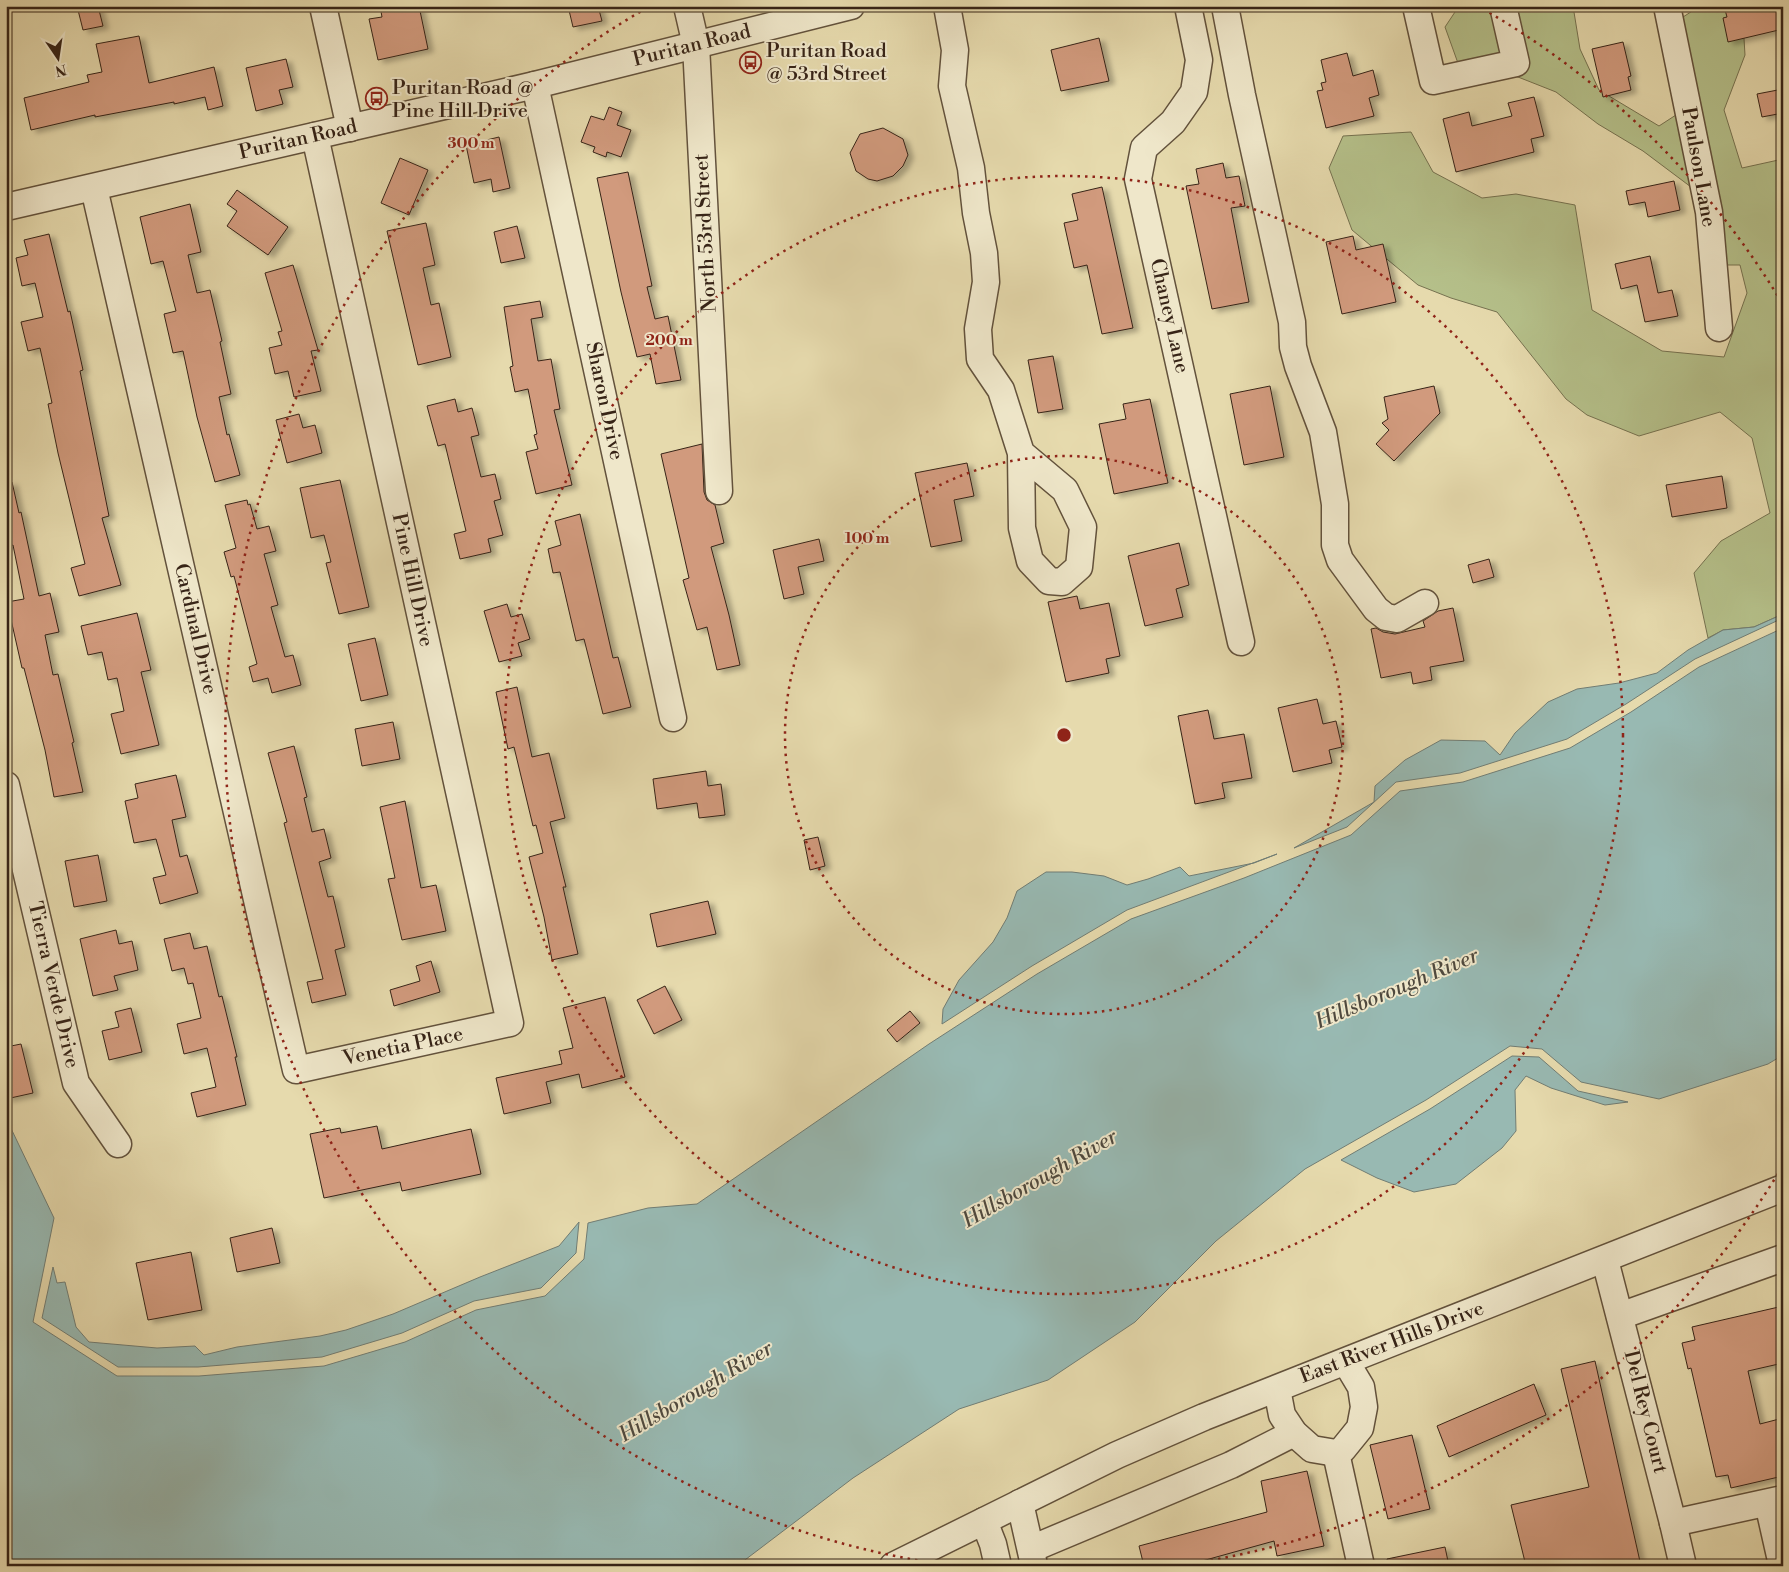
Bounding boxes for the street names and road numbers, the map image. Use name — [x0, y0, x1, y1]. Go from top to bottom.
street label: Puritan Road — [630, 19, 754, 73]
street label: Paulson Lane — [1675, 105, 1721, 229]
street label: Puritan Road — [236, 114, 360, 166]
street label: North 53rd Street — [689, 153, 723, 313]
street label: Chaney Lane — [1144, 256, 1194, 376]
street label: Sharon Drive — [579, 340, 629, 462]
street label: Pine Hill Drive — [386, 511, 438, 649]
street label: Cardinal Drive — [168, 561, 222, 697]
street label: Tierra Verde Drive — [22, 899, 84, 1071]
street label: Venetia Place — [339, 1022, 466, 1072]
street label: East River Hills Drive — [1296, 1296, 1488, 1390]
street label: Del Rey Court — [1618, 1348, 1672, 1476]

